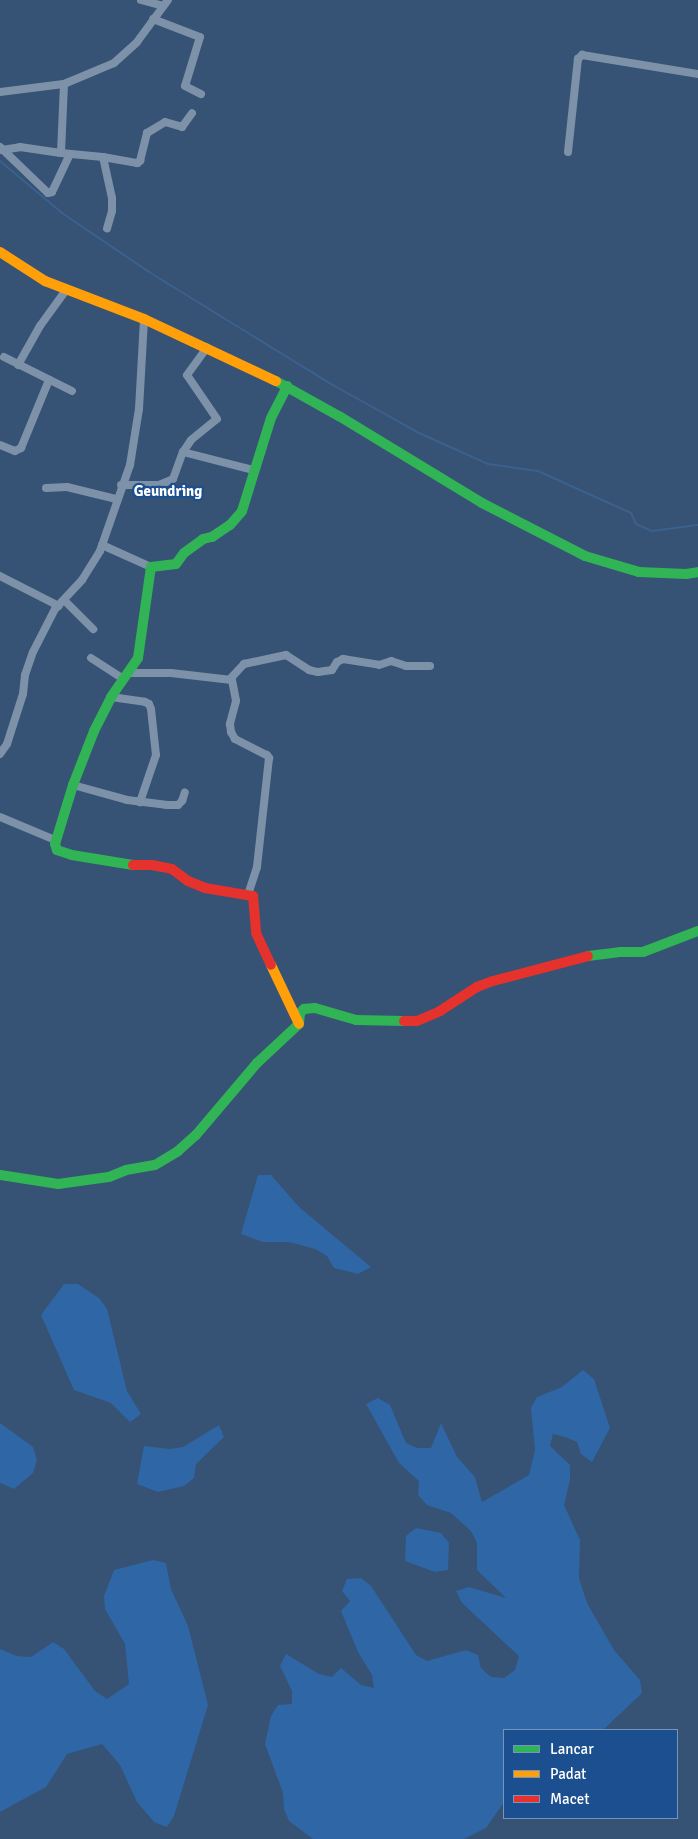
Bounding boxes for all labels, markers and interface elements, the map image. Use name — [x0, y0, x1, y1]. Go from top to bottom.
district label: Geundring — [134, 483, 202, 501]
legend — [503, 1729, 678, 1819]
text: Lancar — [550, 1740, 594, 1758]
text: Padat — [550, 1765, 586, 1783]
text: Macet — [550, 1790, 589, 1808]

